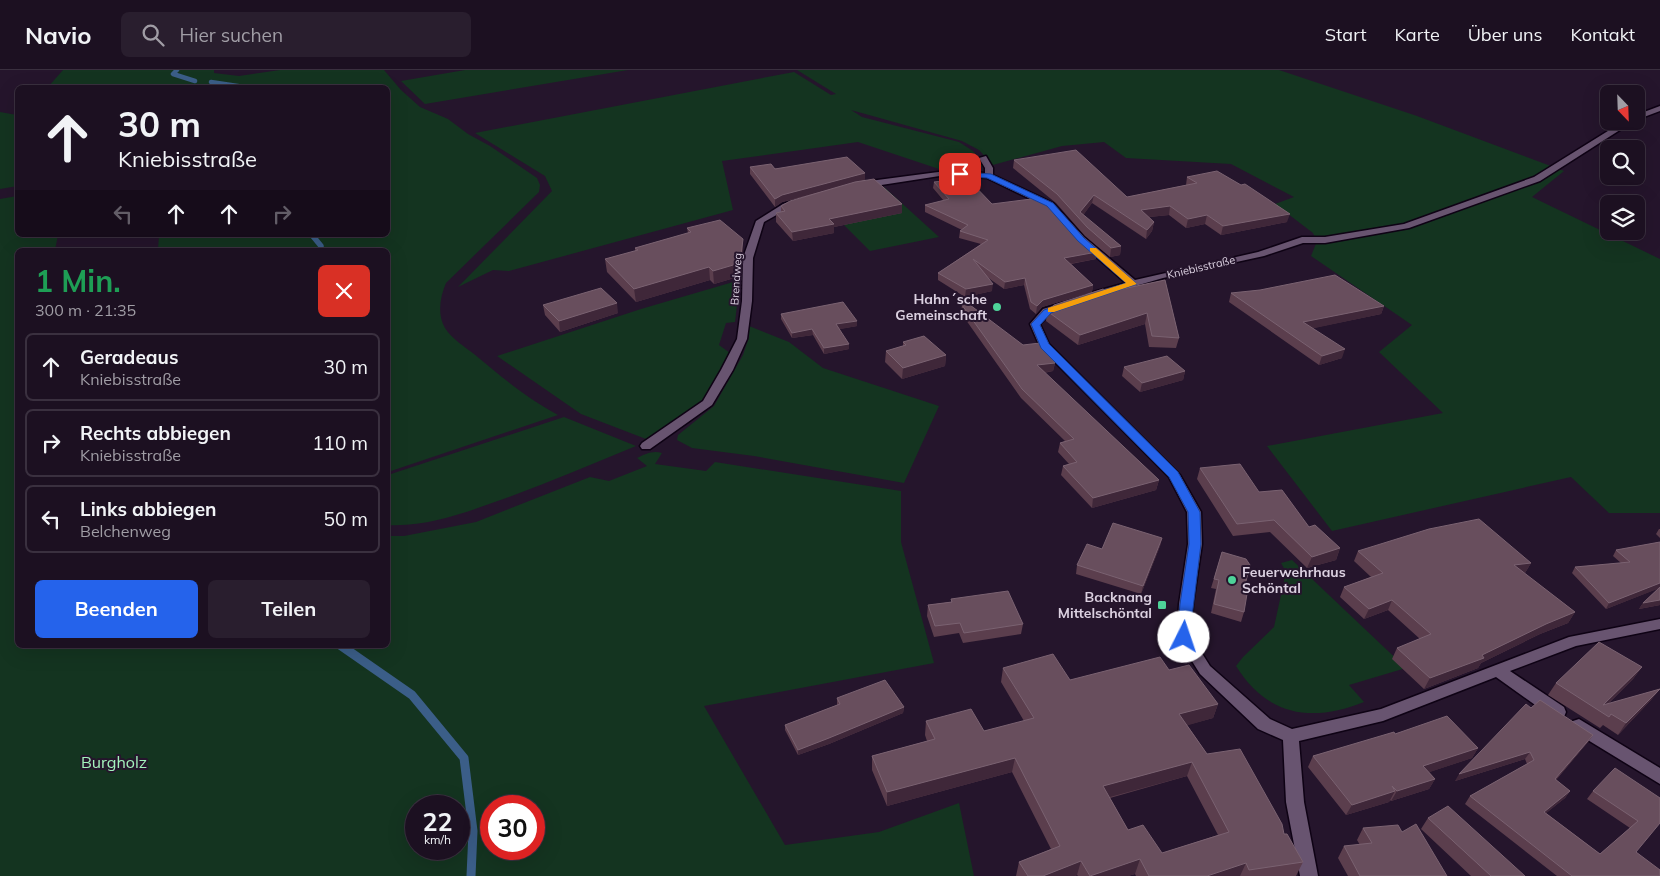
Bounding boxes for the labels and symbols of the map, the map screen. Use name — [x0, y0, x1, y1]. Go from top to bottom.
north arrow — [1600, 85, 1645, 130]
pin — [939, 153, 981, 195]
street label: Brendweg — [727, 252, 745, 306]
street label: Kniebisstraße — [1166, 252, 1236, 282]
place label: Hahn´sche Gemeinschaft — [895, 290, 988, 324]
marker: Hahn´sche Gemeinschaft — [991, 301, 1003, 313]
place label: Feuerwehrhaus Schöntal — [1242, 563, 1346, 597]
marker: Feuerwehrhaus Schöntal — [1226, 574, 1238, 586]
place label: Backnang Mittelschöntal — [1058, 588, 1152, 622]
marker: Backnang Mittelschöntal — [1156, 599, 1168, 611]
position arrow — [1157, 610, 1209, 662]
park label: Burgholz — [81, 752, 147, 772]
speed limit sign: 30 — [480, 795, 545, 860]

